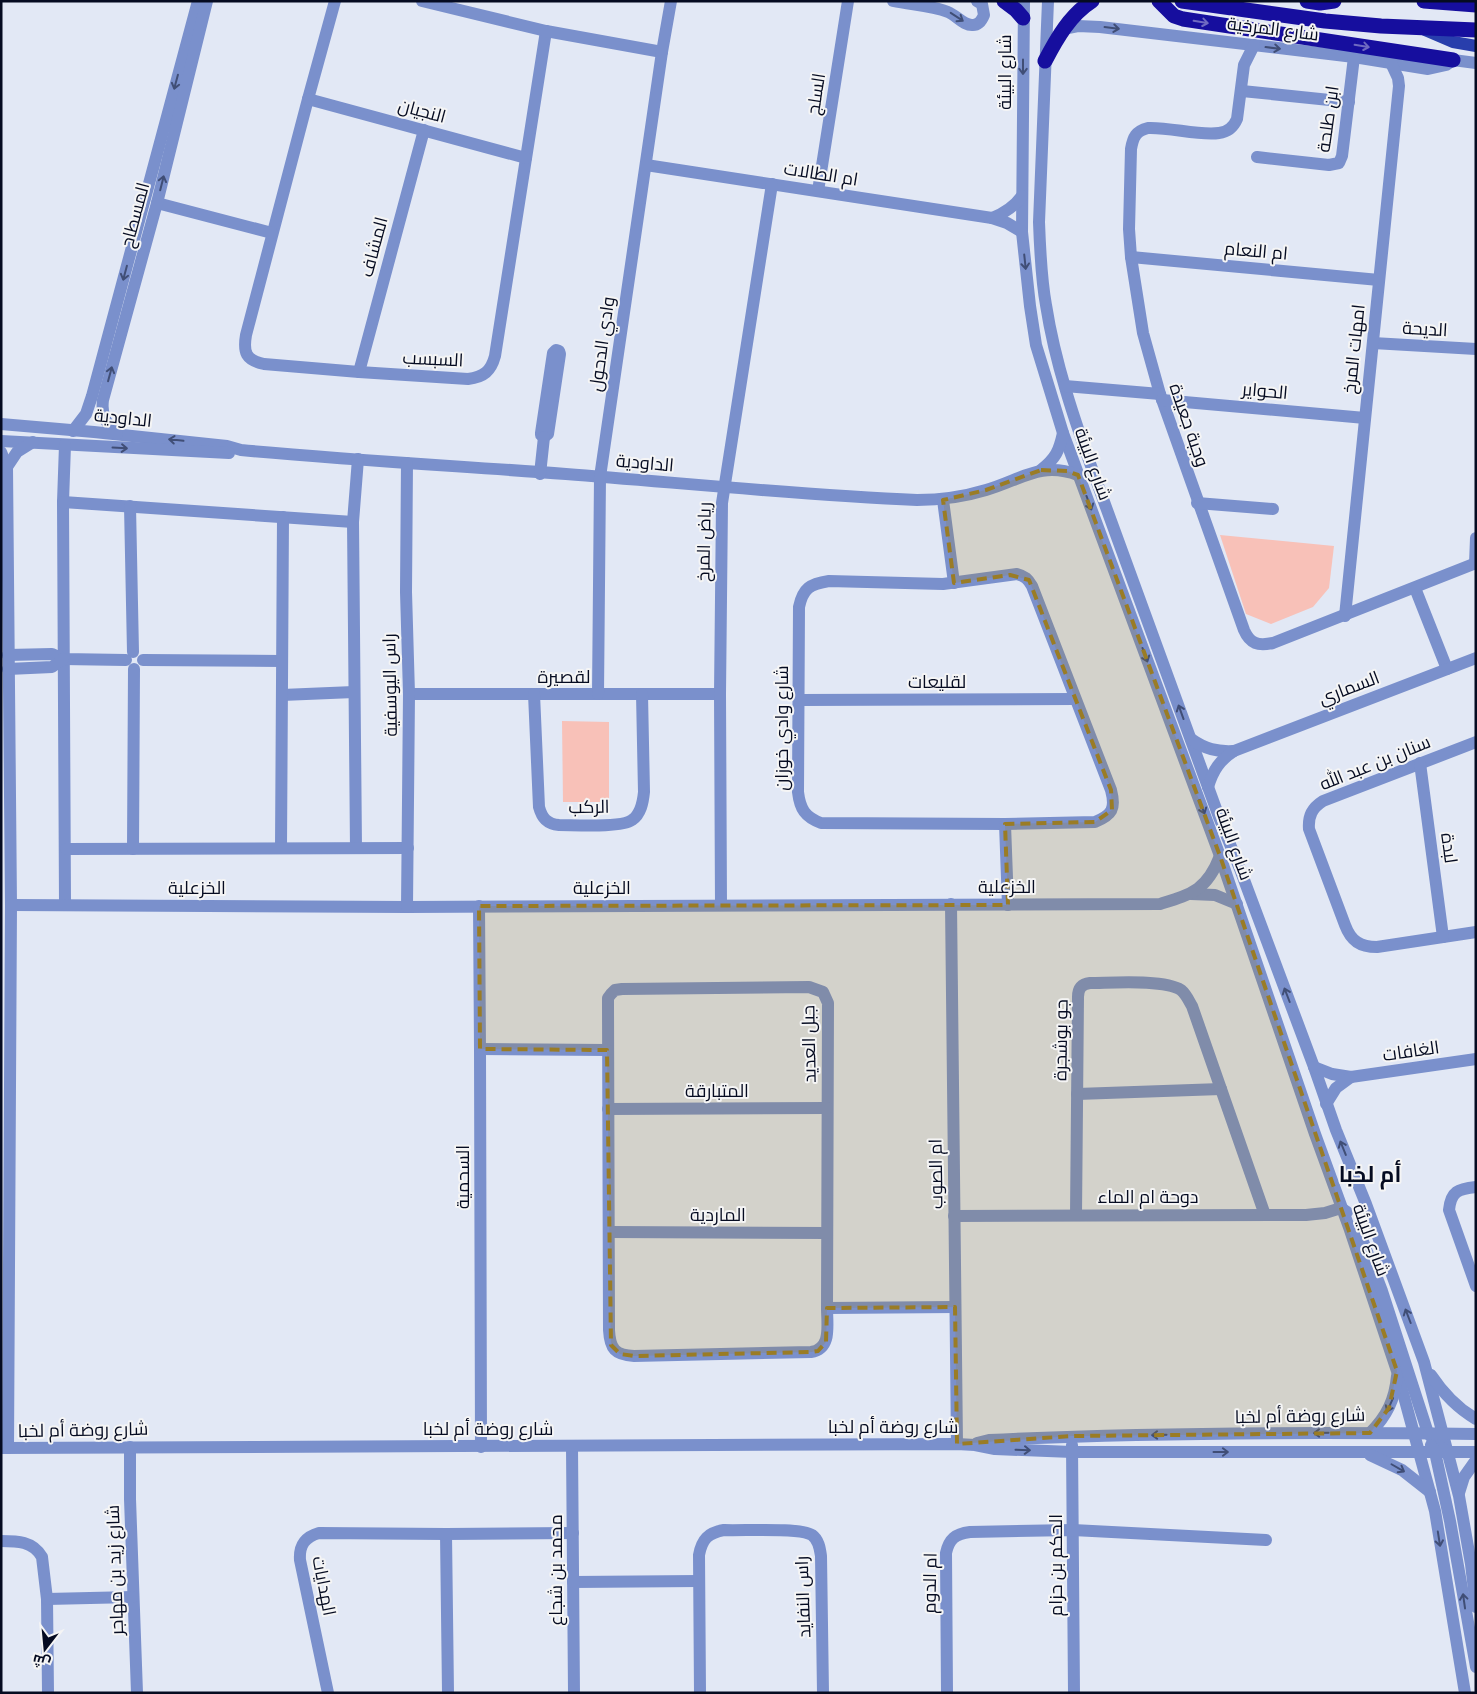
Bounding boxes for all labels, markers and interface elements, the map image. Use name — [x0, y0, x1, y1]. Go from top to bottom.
one-way arrow — [949, 12, 963, 22]
street label: شارع المرخية — [1226, 13, 1320, 47]
one-way arrow — [1193, 17, 1209, 27]
one-way arrow — [1103, 24, 1119, 34]
street label: شارع البيئة — [995, 34, 1017, 110]
one-way arrow — [1353, 42, 1369, 52]
one-way arrow — [1265, 43, 1281, 53]
one-way arrow — [1018, 58, 1028, 75]
street label: السلج — [803, 72, 831, 117]
one-way arrow — [171, 74, 180, 90]
street label: ابن طلحة — [1313, 84, 1344, 154]
street label: النجيان — [396, 95, 448, 128]
street label: ام الطالات — [782, 158, 860, 192]
one-way arrow — [158, 175, 167, 191]
street label: المسطاح — [117, 180, 155, 250]
street label: المشاف — [356, 215, 392, 279]
street label: ام النعام — [1223, 238, 1289, 266]
one-way arrow — [1020, 254, 1030, 270]
one-way arrow — [120, 265, 129, 281]
street label: وادي الدحول — [585, 295, 623, 393]
street label: امهات المرخ — [1339, 303, 1371, 395]
street label: الديحة — [1402, 318, 1448, 340]
street label: السبسب — [402, 347, 464, 371]
one-way arrow — [106, 366, 116, 382]
street label: الحواير — [1240, 379, 1289, 404]
street label: وجبة جعيدة — [1164, 381, 1213, 470]
street label: الداودية — [93, 405, 153, 432]
street label: شارع البيئة — [1069, 425, 1115, 504]
one-way arrow — [168, 435, 184, 445]
one-way arrow — [111, 443, 127, 453]
street label: الداودية — [615, 451, 675, 476]
one-way arrow — [1085, 495, 1094, 510]
street label: رياض المرخ — [693, 502, 717, 582]
street label: راس اليوسفية — [379, 633, 402, 737]
one-way arrow — [1141, 647, 1150, 662]
street label: شارع وادي خوزان — [772, 665, 796, 791]
street label: لقصيرة — [537, 667, 591, 688]
street label: السماري — [1316, 667, 1384, 712]
street label: لقليعات — [908, 672, 966, 692]
one-way arrow — [1176, 705, 1185, 721]
street label: سنان بن عبد الله — [1316, 730, 1434, 795]
street label: الركب — [568, 797, 610, 818]
one-way arrow — [1198, 800, 1207, 815]
street label: شارع البيئة — [1210, 805, 1256, 884]
street label: لبدة — [1437, 832, 1461, 864]
street label: الخزعلية — [978, 877, 1036, 898]
street label: الخزعلية — [168, 878, 226, 899]
street label: الخزعلية — [573, 878, 631, 899]
one-way arrow — [1282, 988, 1291, 1004]
street label: جو بوشجرة — [1050, 999, 1073, 1081]
street label: جبل العديد — [798, 1005, 821, 1083]
street label: الغافات — [1381, 1037, 1441, 1065]
street label: المتبارقة — [685, 1081, 749, 1102]
street label: ام الصوب — [925, 1139, 949, 1209]
one-way arrow — [1338, 1141, 1348, 1156]
street label: السحمية — [453, 1145, 473, 1209]
district label: أم لخبا — [1339, 1160, 1401, 1190]
street label: دوحة ام الماء — [1097, 1187, 1199, 1209]
street label: شارع البيئة — [1347, 1201, 1393, 1280]
street label: الماردية — [690, 1205, 746, 1226]
one-way arrow — [1403, 1309, 1412, 1324]
one-way arrow — [1384, 1397, 1394, 1412]
street label: شارع روضة أم لخبا — [1235, 1404, 1365, 1429]
street label: شارع روضة أم لخبا — [828, 1416, 958, 1439]
street label: شارع روضة أم لخبا — [18, 1418, 148, 1443]
street label: شارع روضة أم لخبا — [423, 1418, 553, 1441]
one-way arrow — [1313, 1428, 1330, 1438]
one-way arrow — [1151, 1430, 1167, 1440]
one-way arrow — [1015, 1445, 1031, 1454]
one-way arrow — [1212, 1447, 1228, 1457]
one-way arrow — [1390, 1463, 1404, 1473]
street label: شارع زيد بن مهاجر — [103, 1504, 129, 1637]
street label: محمد بن شجاع — [546, 1514, 568, 1626]
street label: الحكم بن حزام — [1046, 1514, 1068, 1616]
one-way arrow — [1435, 1531, 1445, 1547]
street label: ام الدوم — [919, 1552, 943, 1614]
street label: الهدايات — [307, 1554, 340, 1618]
street label: راس النفايد — [792, 1556, 815, 1638]
one-way arrow — [1459, 1594, 1469, 1610]
north arrow — [20, 1624, 70, 1674]
text: ش — [31, 1650, 53, 1672]

